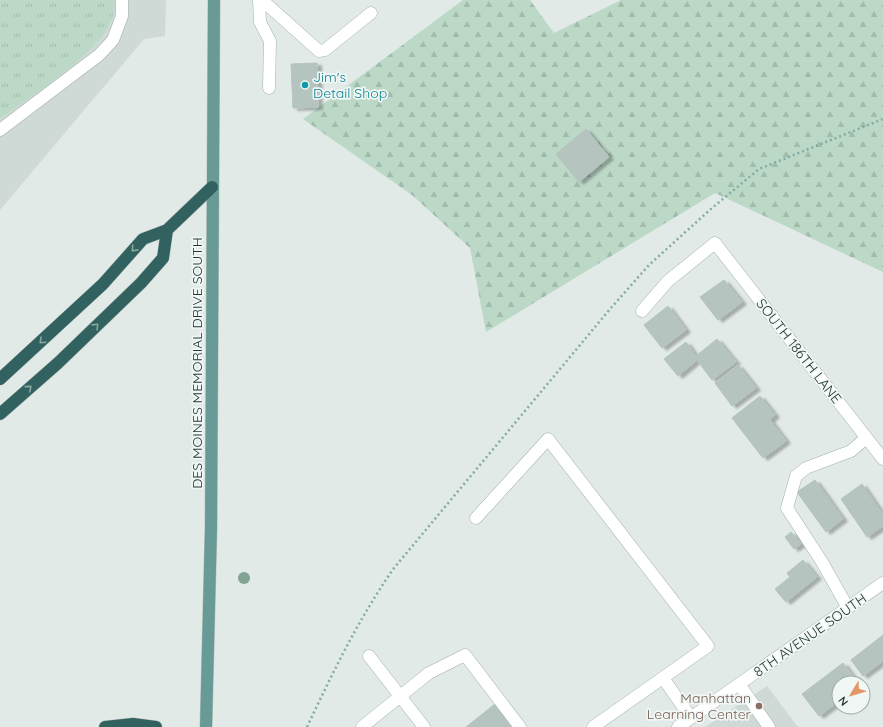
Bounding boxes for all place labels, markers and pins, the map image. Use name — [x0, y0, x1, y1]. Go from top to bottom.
place label: Jim's Detail Shop — [313, 68, 387, 102]
marker: Jim's Detail Shop — [300, 80, 310, 90]
place label: Manhattan Learning Center — [647, 689, 752, 723]
marker: Manhattan Learning Center — [754, 701, 764, 711]

